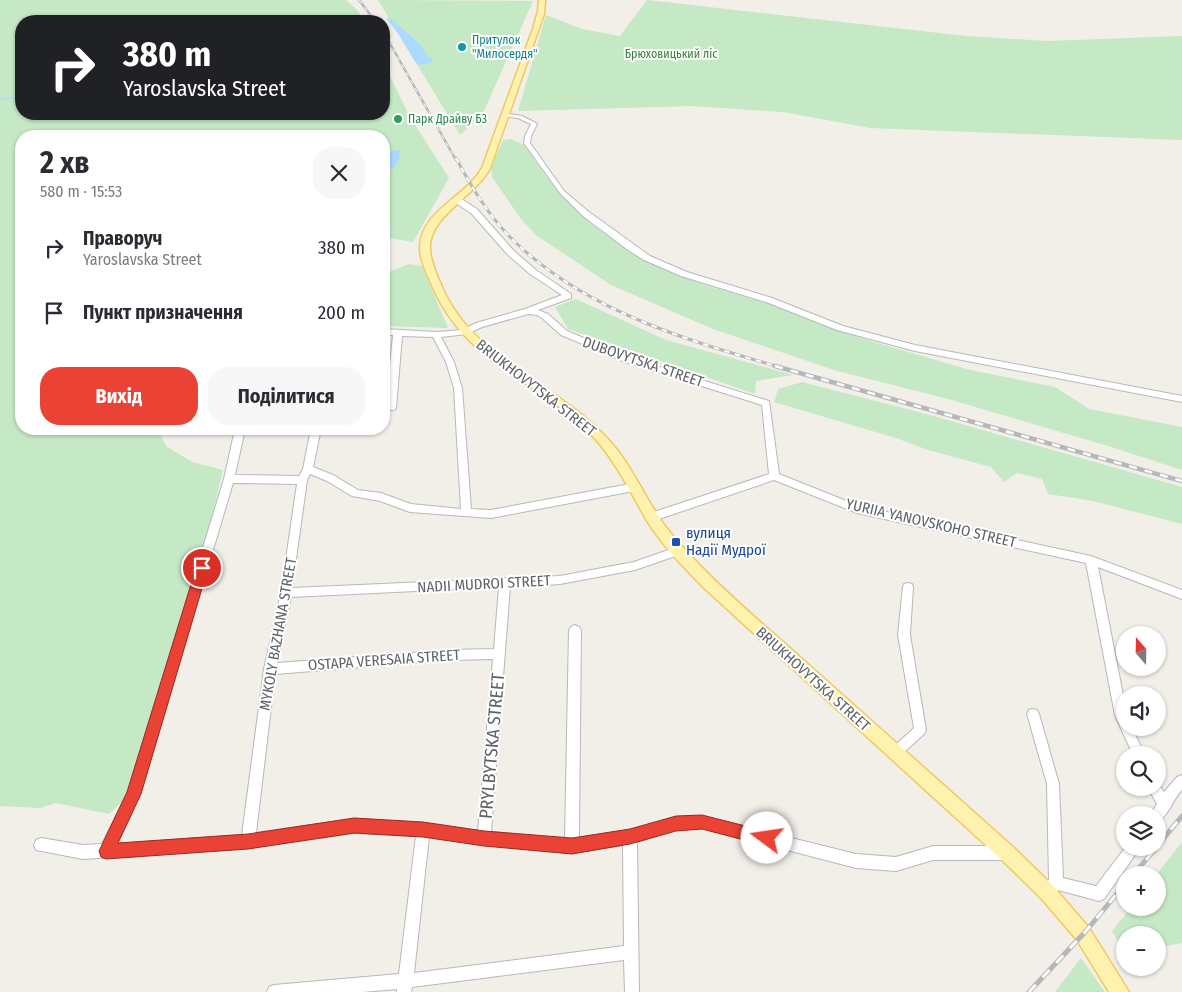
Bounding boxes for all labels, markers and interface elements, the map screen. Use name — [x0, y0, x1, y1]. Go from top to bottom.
text: 380 m — [123, 33, 211, 75]
place label: Притулок "Милосердя" — [472, 33, 538, 61]
icon: right — [40, 35, 105, 100]
marker: Притулок "Милосердя" — [456, 41, 468, 53]
park label: Брюховицький ліс — [625, 47, 717, 61]
text: Yaroslavska Street — [123, 75, 286, 102]
place label: Парк Драйву Б3 — [408, 112, 487, 126]
marker: Парк Драйву Б3 — [392, 113, 404, 125]
text: 2 хв — [40, 145, 89, 181]
button: close — [313, 147, 365, 199]
text: 580 m · 15:53 — [40, 182, 122, 201]
text: Праворуч — [83, 227, 162, 250]
icon: right — [40, 234, 68, 262]
text: 380 m — [318, 236, 365, 259]
text: Yaroslavska Street — [83, 250, 202, 269]
icon: arrive — [40, 299, 68, 327]
text: Пункт призначення — [83, 301, 243, 324]
text: 200 m — [318, 301, 365, 324]
street label: DUBOVYTSKA STREET — [580, 333, 706, 391]
street label: BRIUKHOVYTSKA STREET — [472, 336, 600, 440]
button: Вихід — [40, 367, 198, 425]
button: Поділитися — [208, 367, 365, 425]
street label: YURIIA YANOVSKOHO STREET — [844, 495, 1018, 551]
place label: вулиця Надії Мудрої — [686, 524, 767, 559]
marker: вулиця Надії Мудрої — [670, 536, 682, 548]
pin — [181, 547, 223, 589]
icon: arrive — [188, 554, 216, 582]
street label: MYKOLY BAZHANA STREET — [256, 556, 300, 712]
street label: NADII MUDROI STREET — [417, 572, 551, 596]
street label: BRIUKHOVYTSKA STREET — [752, 623, 874, 735]
north arrow — [1116, 626, 1166, 676]
map controls — [1116, 626, 1166, 976]
street label: OSTAPA VERESAIA STREET — [307, 646, 461, 674]
street label: PRYLBYTSKA STREET — [475, 672, 509, 820]
button: sound — [1116, 686, 1166, 736]
button: search — [1116, 746, 1166, 796]
button: layers — [1116, 806, 1166, 856]
position arrow — [740, 811, 792, 863]
button: + — [1116, 866, 1166, 916]
button: − — [1116, 926, 1166, 976]

